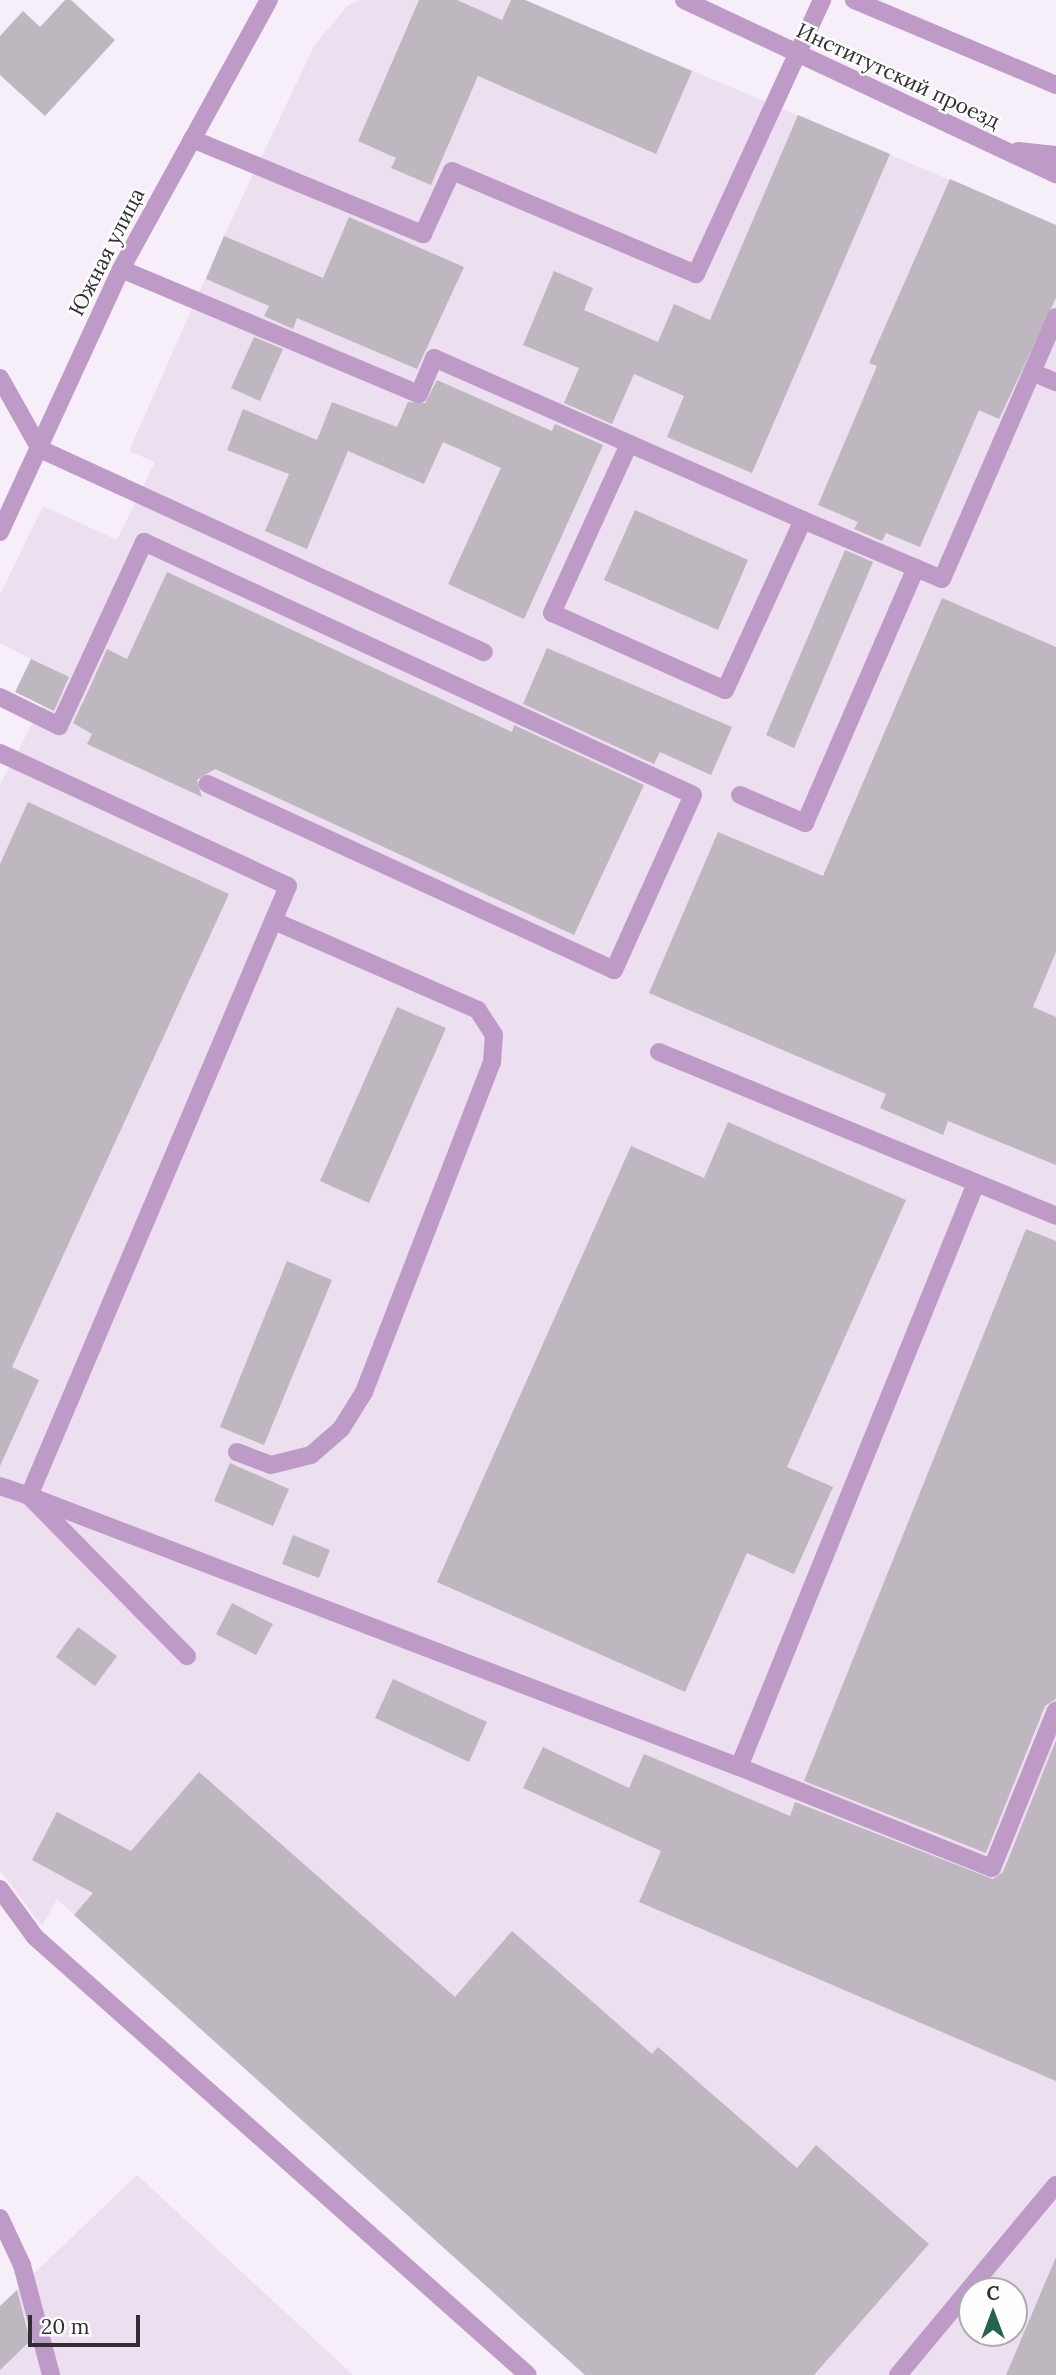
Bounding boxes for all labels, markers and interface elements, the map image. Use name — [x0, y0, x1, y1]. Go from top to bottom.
street label: Институтский проезд — [792, 18, 1004, 134]
street label: Южная улица — [64, 184, 150, 320]
north arrow — [958, 2277, 1028, 2347]
text: С — [986, 2281, 1000, 2305]
scale bar — [32, 2302, 144, 2346]
text: 20 m — [41, 2313, 90, 2340]

